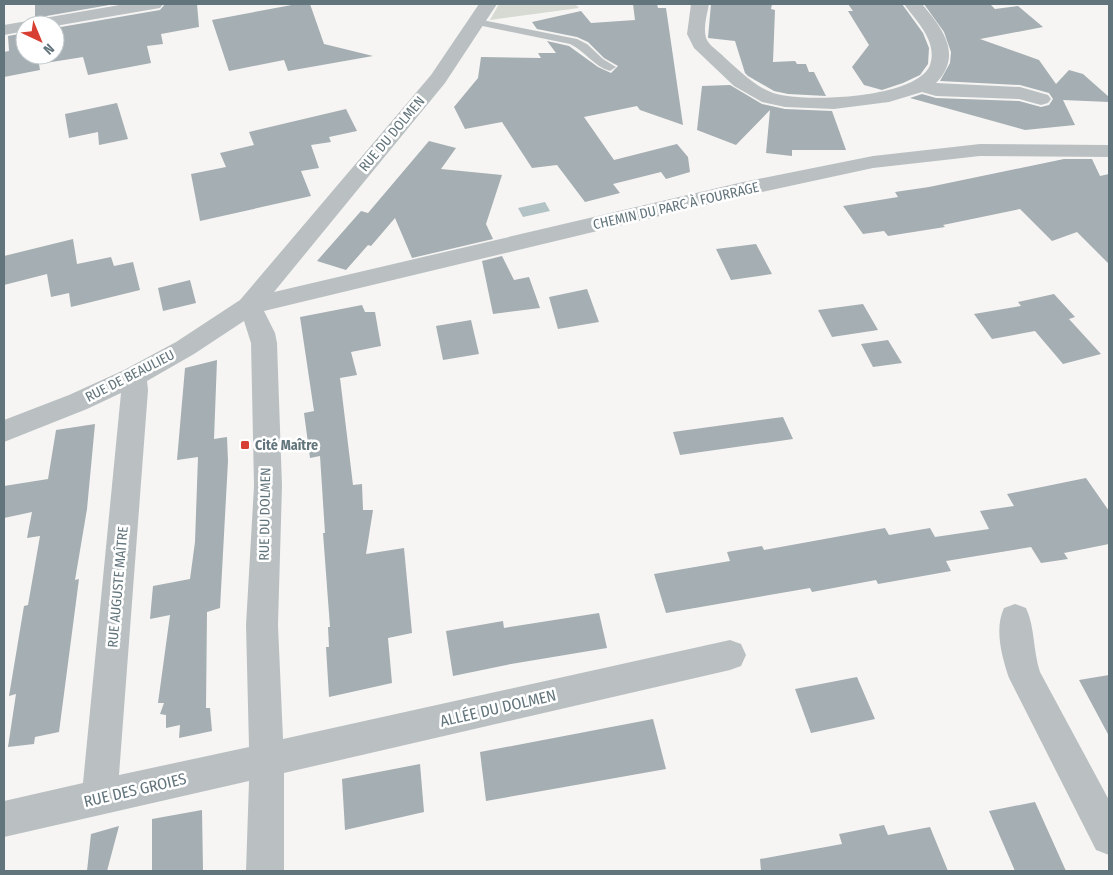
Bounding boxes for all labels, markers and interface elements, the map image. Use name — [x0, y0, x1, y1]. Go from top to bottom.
north arrow — [15, 15, 65, 65]
text: N — [40, 40, 58, 58]
street label: RUE DU DOLMEN — [356, 93, 428, 175]
street label: CHEMIN DU PARC À FOURRAGE — [591, 178, 761, 233]
street label: RUE DE BEAULIEU — [82, 346, 178, 406]
place label: Cité Maître — [255, 437, 318, 454]
marker: Cité Maître — [239, 439, 251, 451]
street label: RUE DU DOLMEN — [256, 467, 274, 561]
street label: RUE AUGUSTE MAÎTRE — [103, 525, 132, 648]
street label: ALLÉE DU DOLMEN — [438, 685, 558, 731]
street label: RUE DES GROIES — [82, 769, 188, 811]

